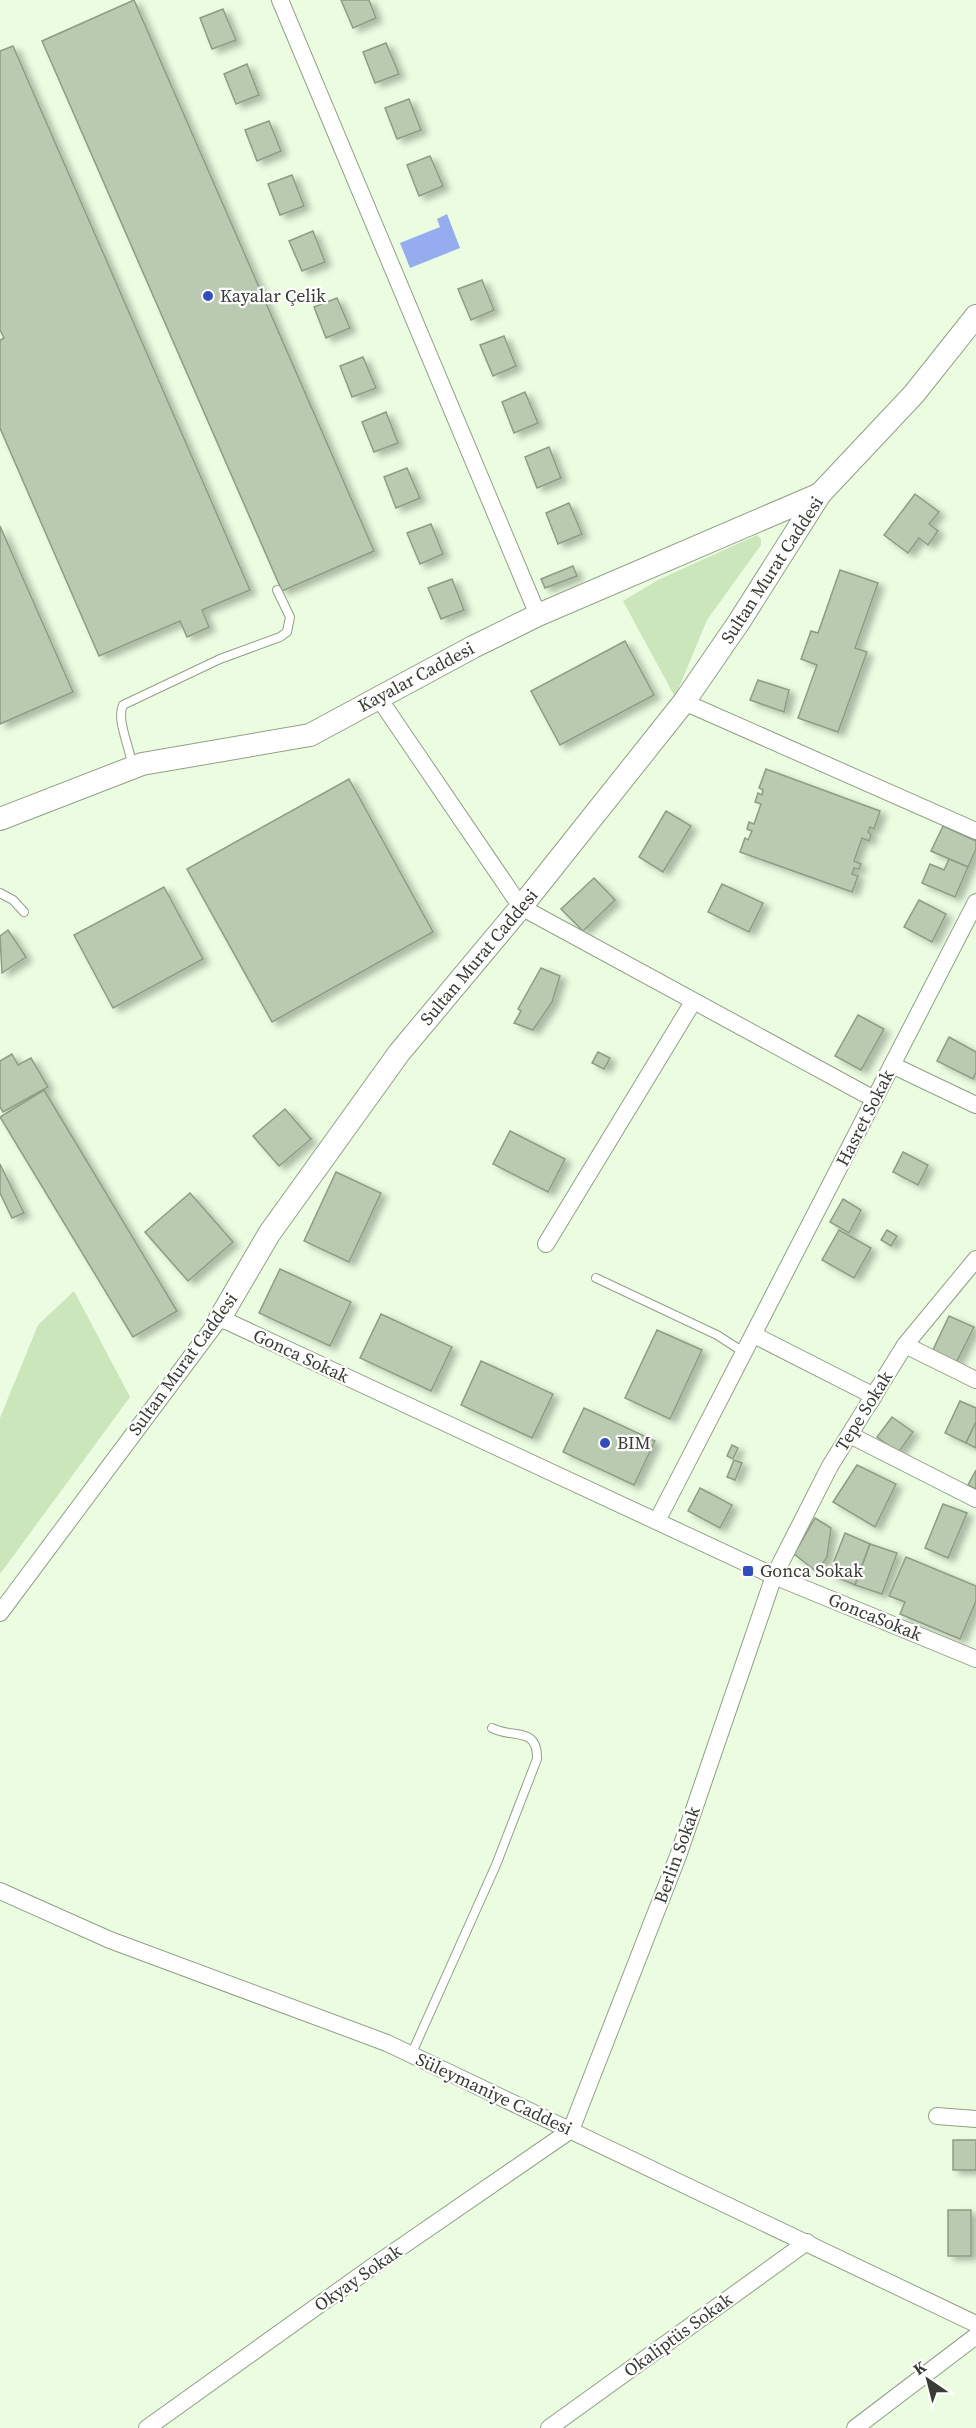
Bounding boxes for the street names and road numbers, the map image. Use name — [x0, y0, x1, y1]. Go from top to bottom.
street label: Sultan Murat Caddesi — [714, 491, 829, 648]
street label: Kayalar Caddesi — [353, 635, 478, 718]
street label: Sultan Murat Caddesi — [414, 883, 543, 1030]
street label: Hasret Sokak — [830, 1065, 900, 1170]
street label: Sultan Murat Caddesi — [122, 1287, 243, 1440]
street label: Gonca Sokak — [249, 1322, 353, 1389]
street label: Tepe Sokak — [829, 1366, 898, 1456]
street label: GoncaSokak — [825, 1586, 926, 1647]
street label: Berlin Sokak — [647, 1803, 706, 1907]
street label: Süleymaniye Caddesi — [412, 2046, 576, 2141]
street label: Okyay Sokak — [309, 2238, 407, 2317]
street label: Okaliptüs Sokak — [618, 2287, 737, 2383]

